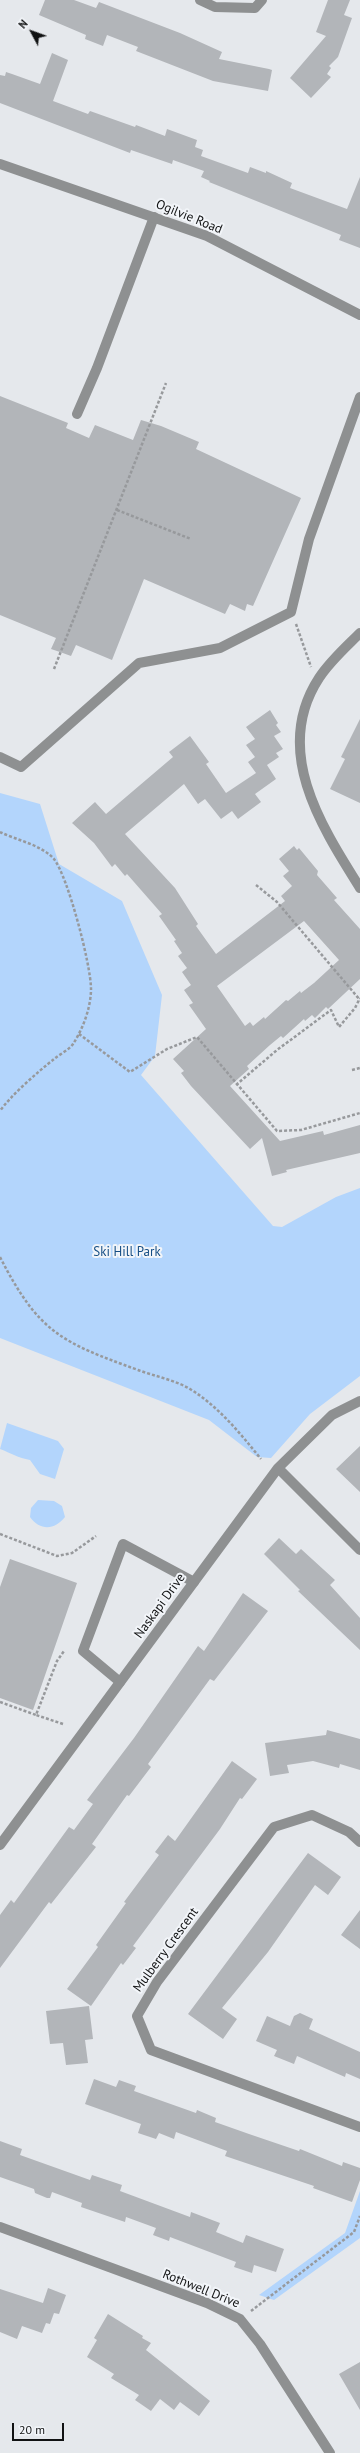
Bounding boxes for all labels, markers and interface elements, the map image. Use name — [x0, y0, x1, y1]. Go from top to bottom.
north arrow — [12, 12, 52, 52]
text: N — [15, 17, 31, 31]
street label: Ogilvie Road — [153, 197, 225, 237]
park label: Ski Hill Park — [93, 1244, 161, 1260]
street label: Naskapi Drive — [131, 1570, 189, 1642]
street label: Mulberry Crescent — [130, 1905, 202, 1995]
street label: Rothwell Drive — [160, 2266, 242, 2312]
scale bar — [14, 2415, 66, 2441]
text: 20 m — [19, 2422, 45, 2437]

